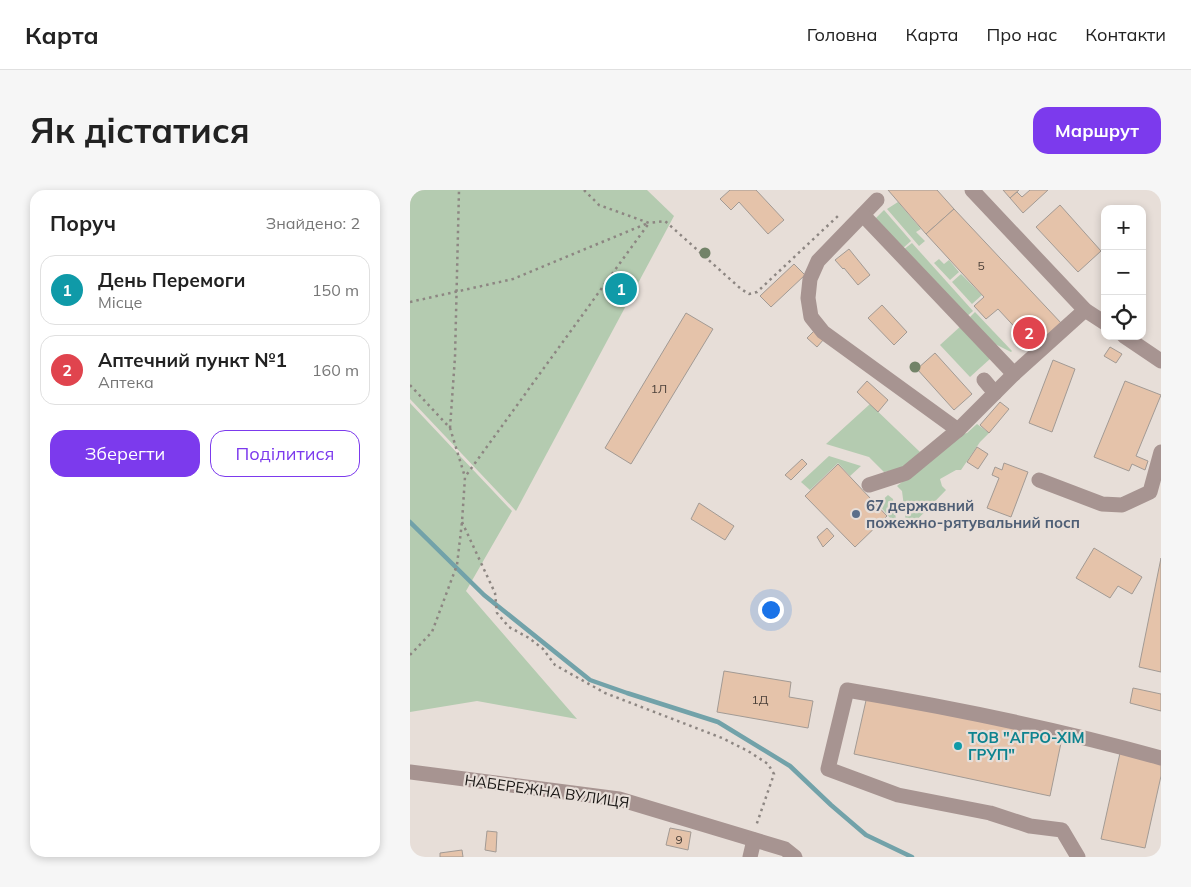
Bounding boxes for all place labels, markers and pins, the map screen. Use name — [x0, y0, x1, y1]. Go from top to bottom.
pin: 1 — [605, 270, 637, 308]
pin: 2 — [1013, 314, 1045, 352]
place label: 67 державний пожежно-рятувальний посп — [866, 496, 1080, 532]
marker: 67 державний пожежно-рятувальний посп — [850, 508, 862, 520]
place label: ТОВ "АГРО-ХІМ ГРУП" — [968, 728, 1084, 764]
marker: ТОВ "АГРО-ХІМ ГРУП" — [952, 740, 964, 752]

